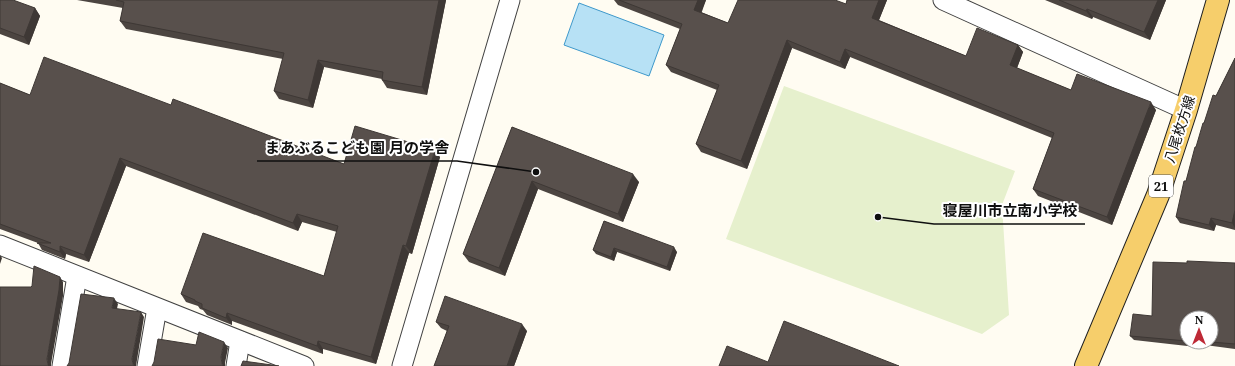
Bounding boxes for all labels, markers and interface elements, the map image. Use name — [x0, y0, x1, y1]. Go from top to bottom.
street label: 八尾枚方線 — [1159, 93, 1199, 165]
callout: まあぶるこども園 月の学舎 — [257, 134, 457, 161]
text: まあぶるこども園 月の学舎 — [265, 137, 450, 157]
road number: 21 — [1149, 175, 1173, 197]
callout: 寝屋川市立南小学校 — [934, 197, 1085, 224]
text: 寝屋川市立南小学校 — [942, 200, 1078, 220]
north arrow — [1179, 310, 1219, 350]
text: N — [1195, 312, 1204, 327]

